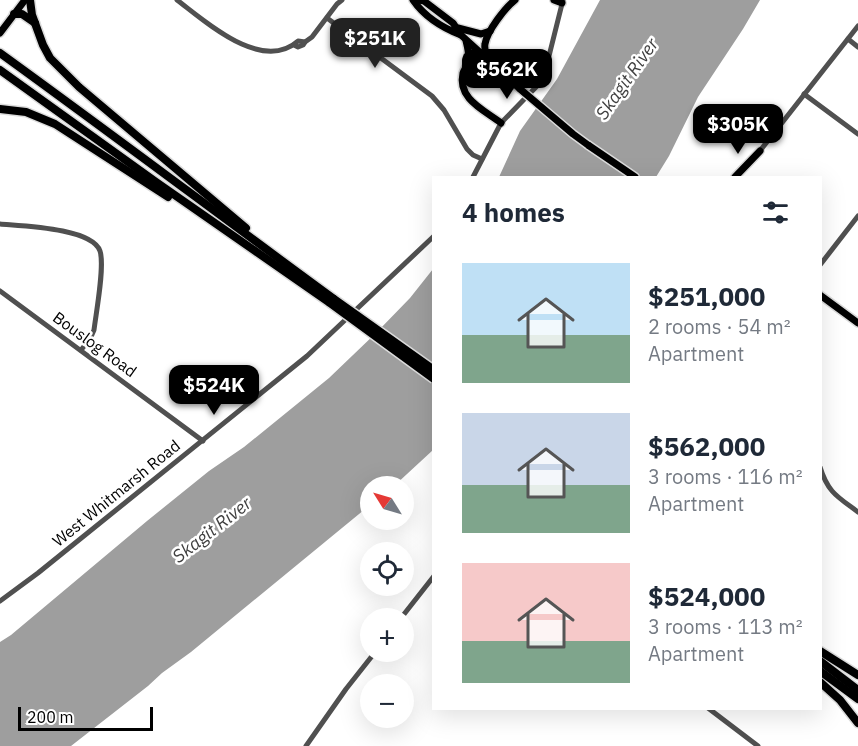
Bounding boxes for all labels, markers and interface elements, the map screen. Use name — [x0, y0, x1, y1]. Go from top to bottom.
pin: $251K — [333, 18, 417, 69]
text: $251K — [344, 24, 406, 51]
water label: Skagit River — [590, 33, 663, 124]
pin: $562K — [465, 49, 549, 100]
text: $562K — [476, 55, 538, 82]
pin: $305K — [696, 104, 780, 155]
text: $305K — [707, 110, 769, 137]
text: 4 homes — [462, 195, 565, 229]
icon: filters — [759, 196, 792, 229]
text: $251,000 — [648, 279, 765, 313]
icon: home — [510, 287, 582, 359]
street label: Bouslog Road — [49, 307, 141, 381]
text: 2 rooms · 54 m² — [648, 313, 791, 340]
text: Apartment — [648, 340, 744, 367]
pin: $524K — [172, 365, 256, 416]
text: $524K — [183, 371, 245, 398]
text: $562,000 — [648, 429, 765, 463]
street label: West Whitmarsh Road — [48, 435, 184, 551]
icon: home — [510, 437, 582, 509]
text: 3 rooms · 116 m² — [648, 463, 803, 490]
north arrow — [360, 476, 414, 530]
map controls — [360, 476, 414, 728]
text: Apartment — [648, 490, 744, 517]
water label: Skagit River — [168, 491, 256, 568]
button: locate — [360, 542, 414, 596]
text: $524,000 — [648, 579, 765, 613]
icon: home — [510, 587, 582, 659]
button: + — [360, 608, 414, 662]
text: 3 rooms · 113 m² — [648, 613, 803, 640]
text: Apartment — [648, 640, 744, 667]
button: − — [360, 674, 414, 728]
scale bar — [18, 704, 153, 732]
text: 200 m — [27, 707, 74, 727]

